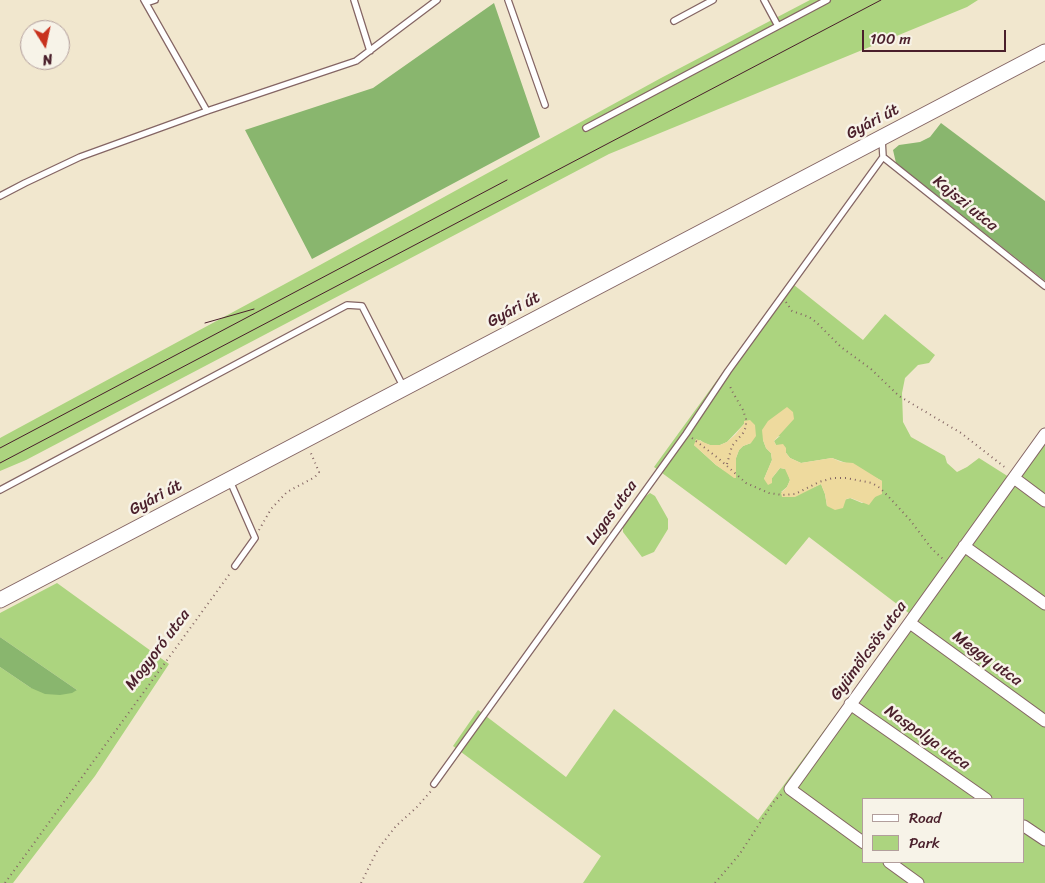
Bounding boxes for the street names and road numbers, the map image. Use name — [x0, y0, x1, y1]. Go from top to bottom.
street label: Gyári út — [843, 100, 903, 144]
street label: Kajszi utca — [929, 172, 1001, 236]
street label: Gyári út — [484, 288, 544, 332]
street label: Gyári út — [126, 476, 186, 520]
street label: Lugas utca — [582, 477, 642, 549]
street label: Gyümölcsös utca — [827, 598, 911, 704]
street label: Mogyoró utca — [121, 606, 195, 694]
street label: Meggy utca — [948, 627, 1026, 691]
street label: Naspolya utca — [881, 702, 973, 774]

